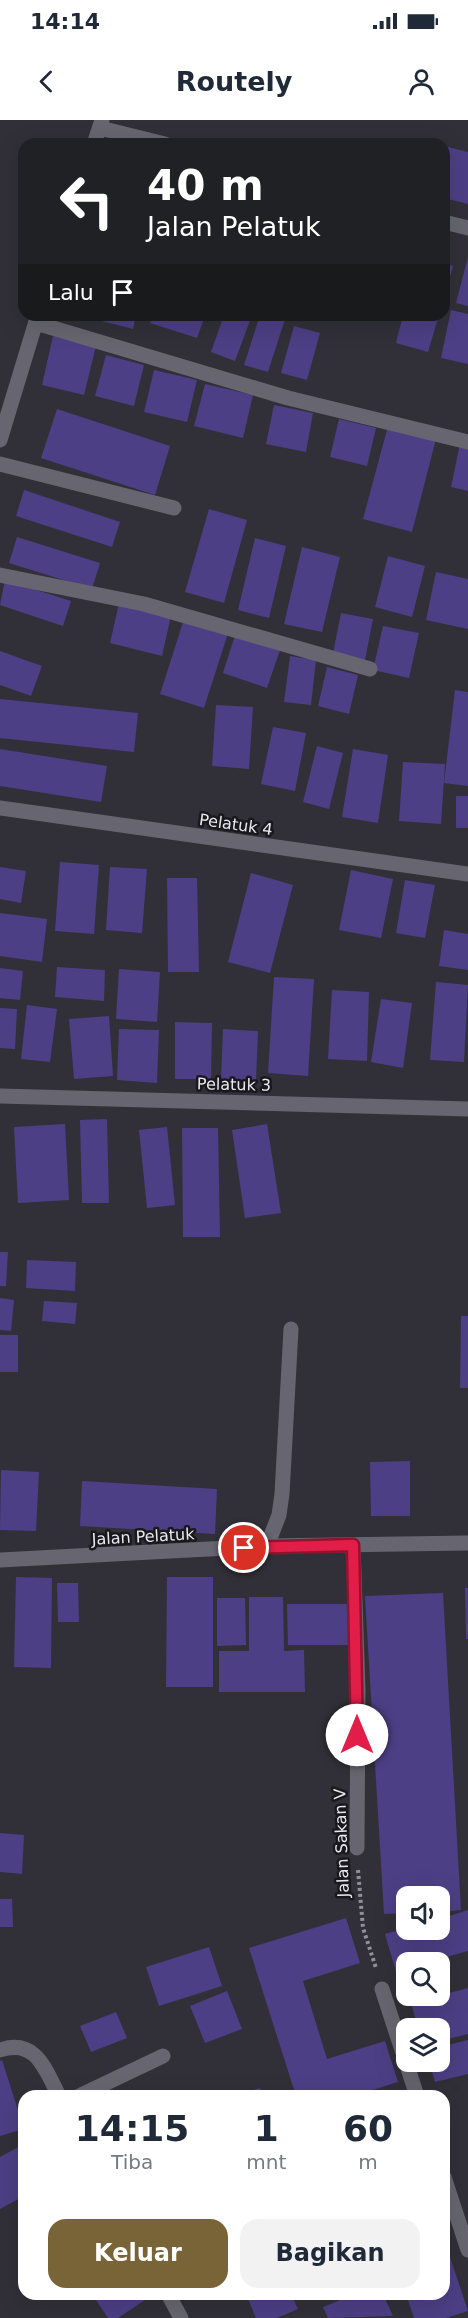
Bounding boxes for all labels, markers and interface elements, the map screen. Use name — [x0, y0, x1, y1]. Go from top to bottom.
text: 14:14 — [30, 9, 100, 34]
icon: back — [30, 65, 63, 98]
icon: person — [405, 65, 438, 98]
text: Routely — [176, 66, 292, 97]
text: 40 m — [147, 161, 264, 210]
icon: left — [48, 162, 126, 240]
text: Jalan Pelatuk — [147, 211, 321, 242]
icon: arrive — [106, 276, 139, 309]
text: Lalu — [48, 280, 94, 305]
street label: Pelatuk 4 — [198, 810, 274, 839]
street label: Pelatuk 3 — [197, 1074, 271, 1095]
pin — [218, 1522, 269, 1573]
street label: Jalan Pelatuk — [90, 1524, 196, 1549]
icon: arrive — [227, 1531, 260, 1564]
position arrow — [325, 1703, 389, 1767]
street label: Jalan Sakan V — [330, 1788, 353, 1899]
map controls — [396, 1886, 450, 2072]
button: sound — [396, 1886, 450, 1940]
button: search — [396, 1952, 450, 2006]
button: layers — [396, 2018, 450, 2072]
text: 14:15 — [75, 2108, 189, 2149]
text: 1 — [254, 2108, 279, 2149]
text: 60 — [343, 2108, 393, 2149]
text: Tiba — [111, 2150, 153, 2174]
text: mnt — [246, 2150, 286, 2174]
text: m — [358, 2150, 378, 2174]
button: Keluar — [48, 2219, 228, 2288]
button: Bagikan — [240, 2219, 420, 2288]

